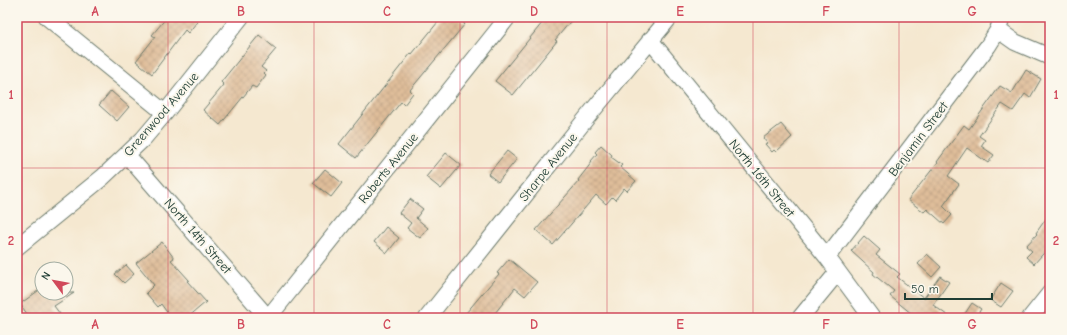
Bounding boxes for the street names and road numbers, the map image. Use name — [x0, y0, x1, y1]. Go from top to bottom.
street label: Greenwood Avenue — [120, 69, 202, 159]
street label: Benjamin Street — [885, 98, 952, 179]
street label: Roberts Avenue — [355, 129, 421, 206]
street label: Sharpe Avenue — [516, 130, 580, 204]
street label: North 16th Street — [726, 136, 799, 221]
street label: North 14th Street — [161, 195, 236, 278]

